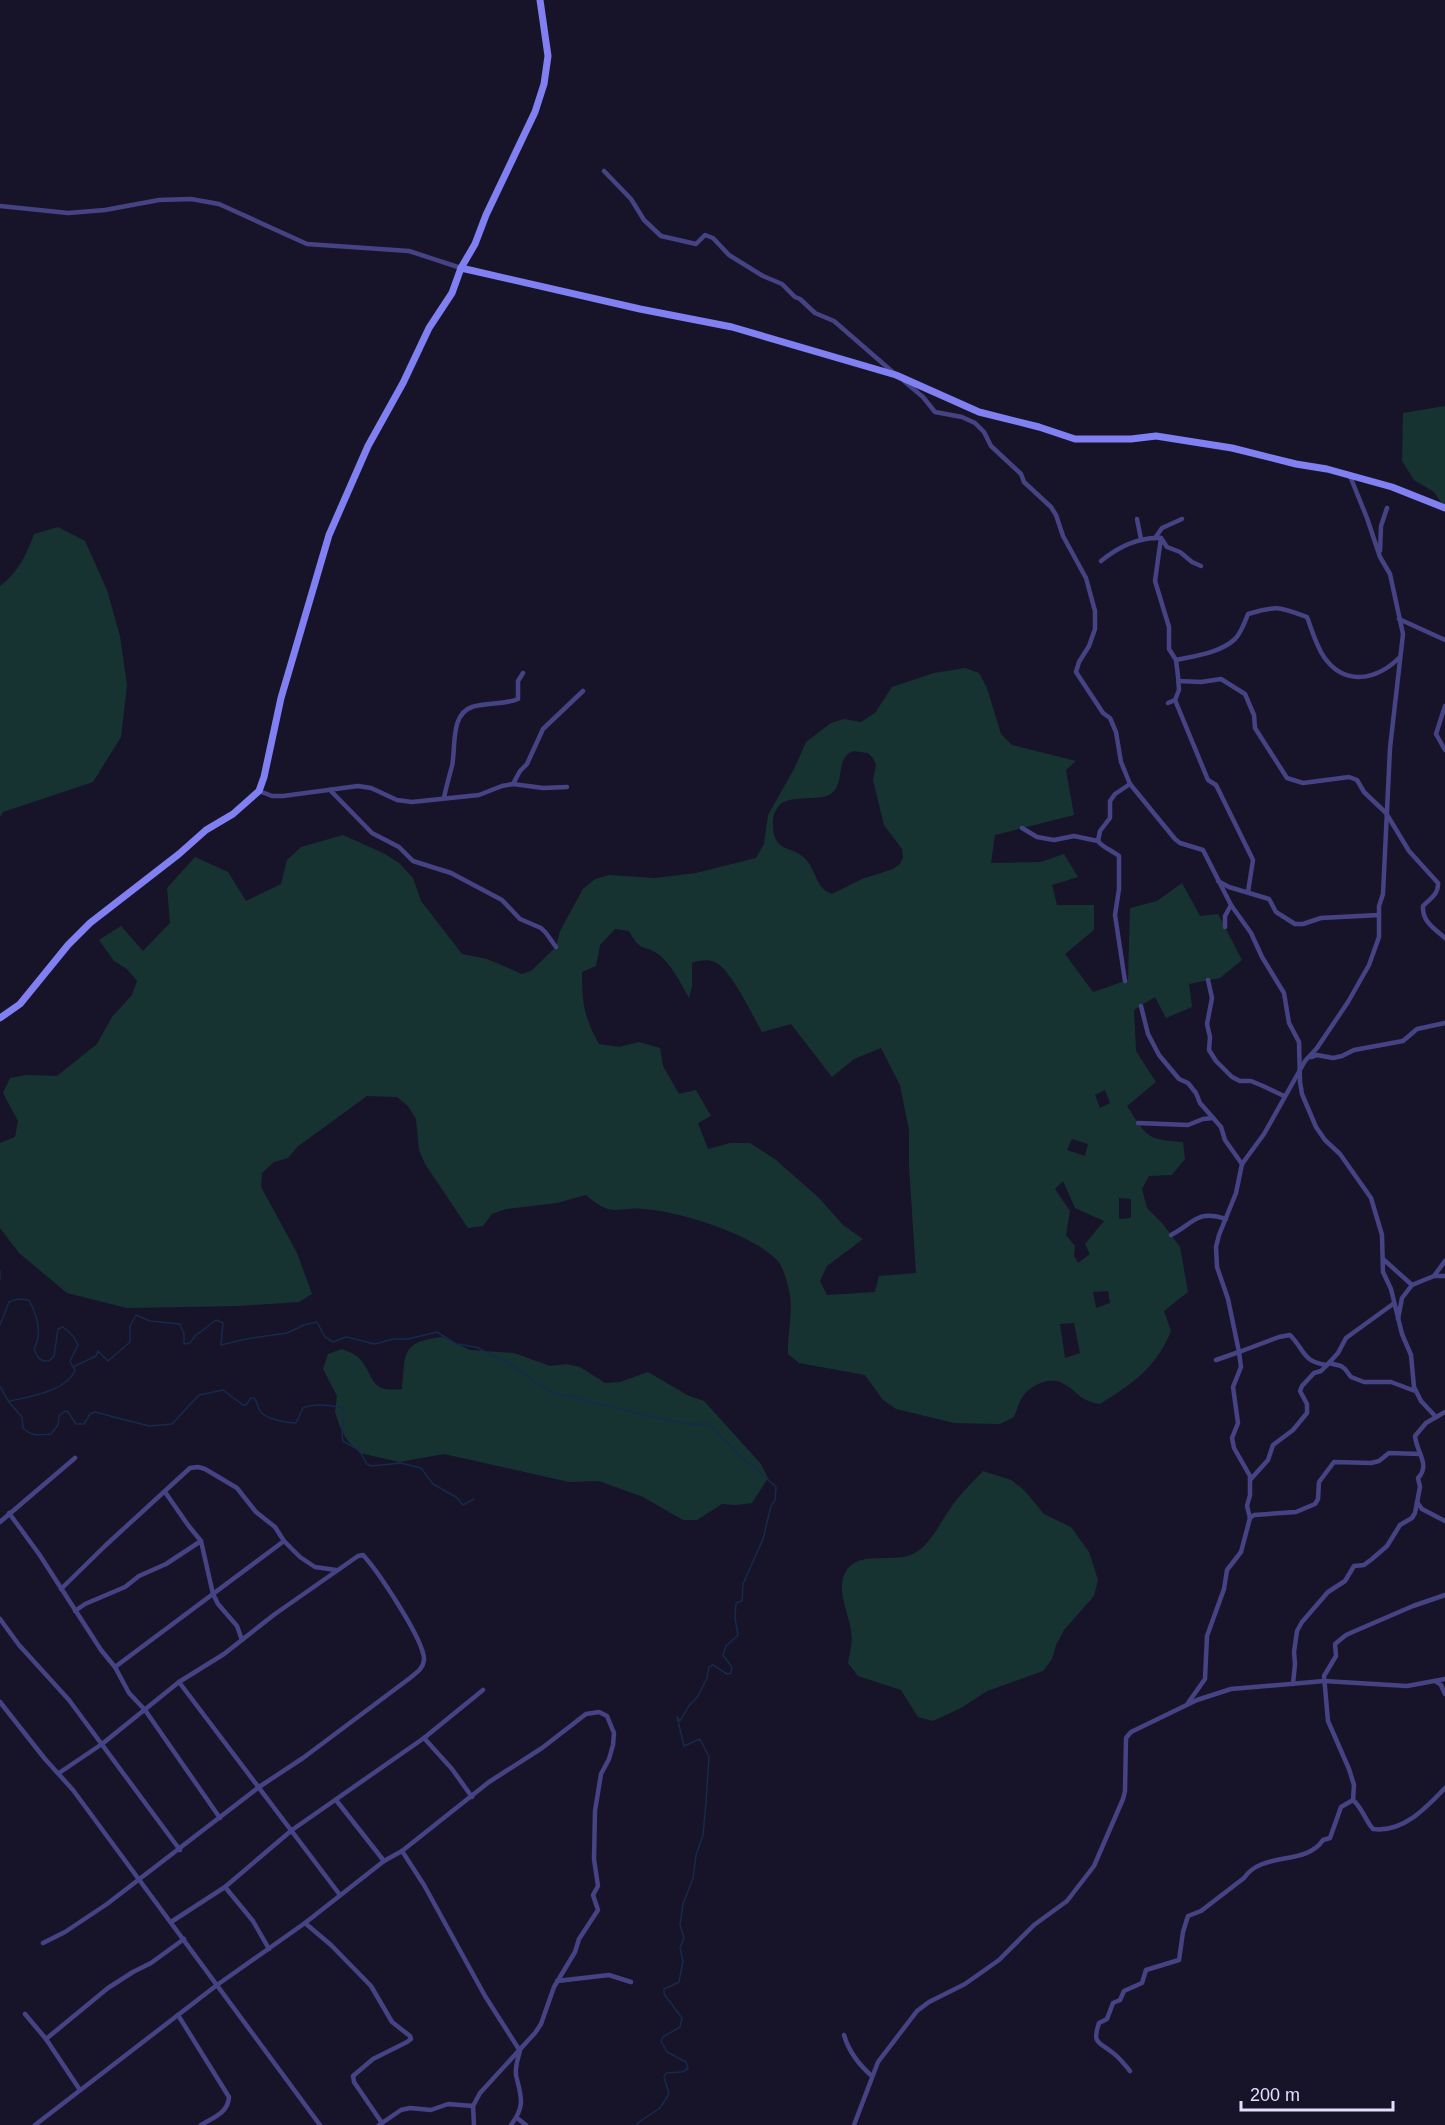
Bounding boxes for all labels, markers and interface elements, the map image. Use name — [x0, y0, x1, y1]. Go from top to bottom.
scale bar — [1241, 2074, 1392, 2112]
text: 200 m — [1250, 2085, 1300, 2105]

